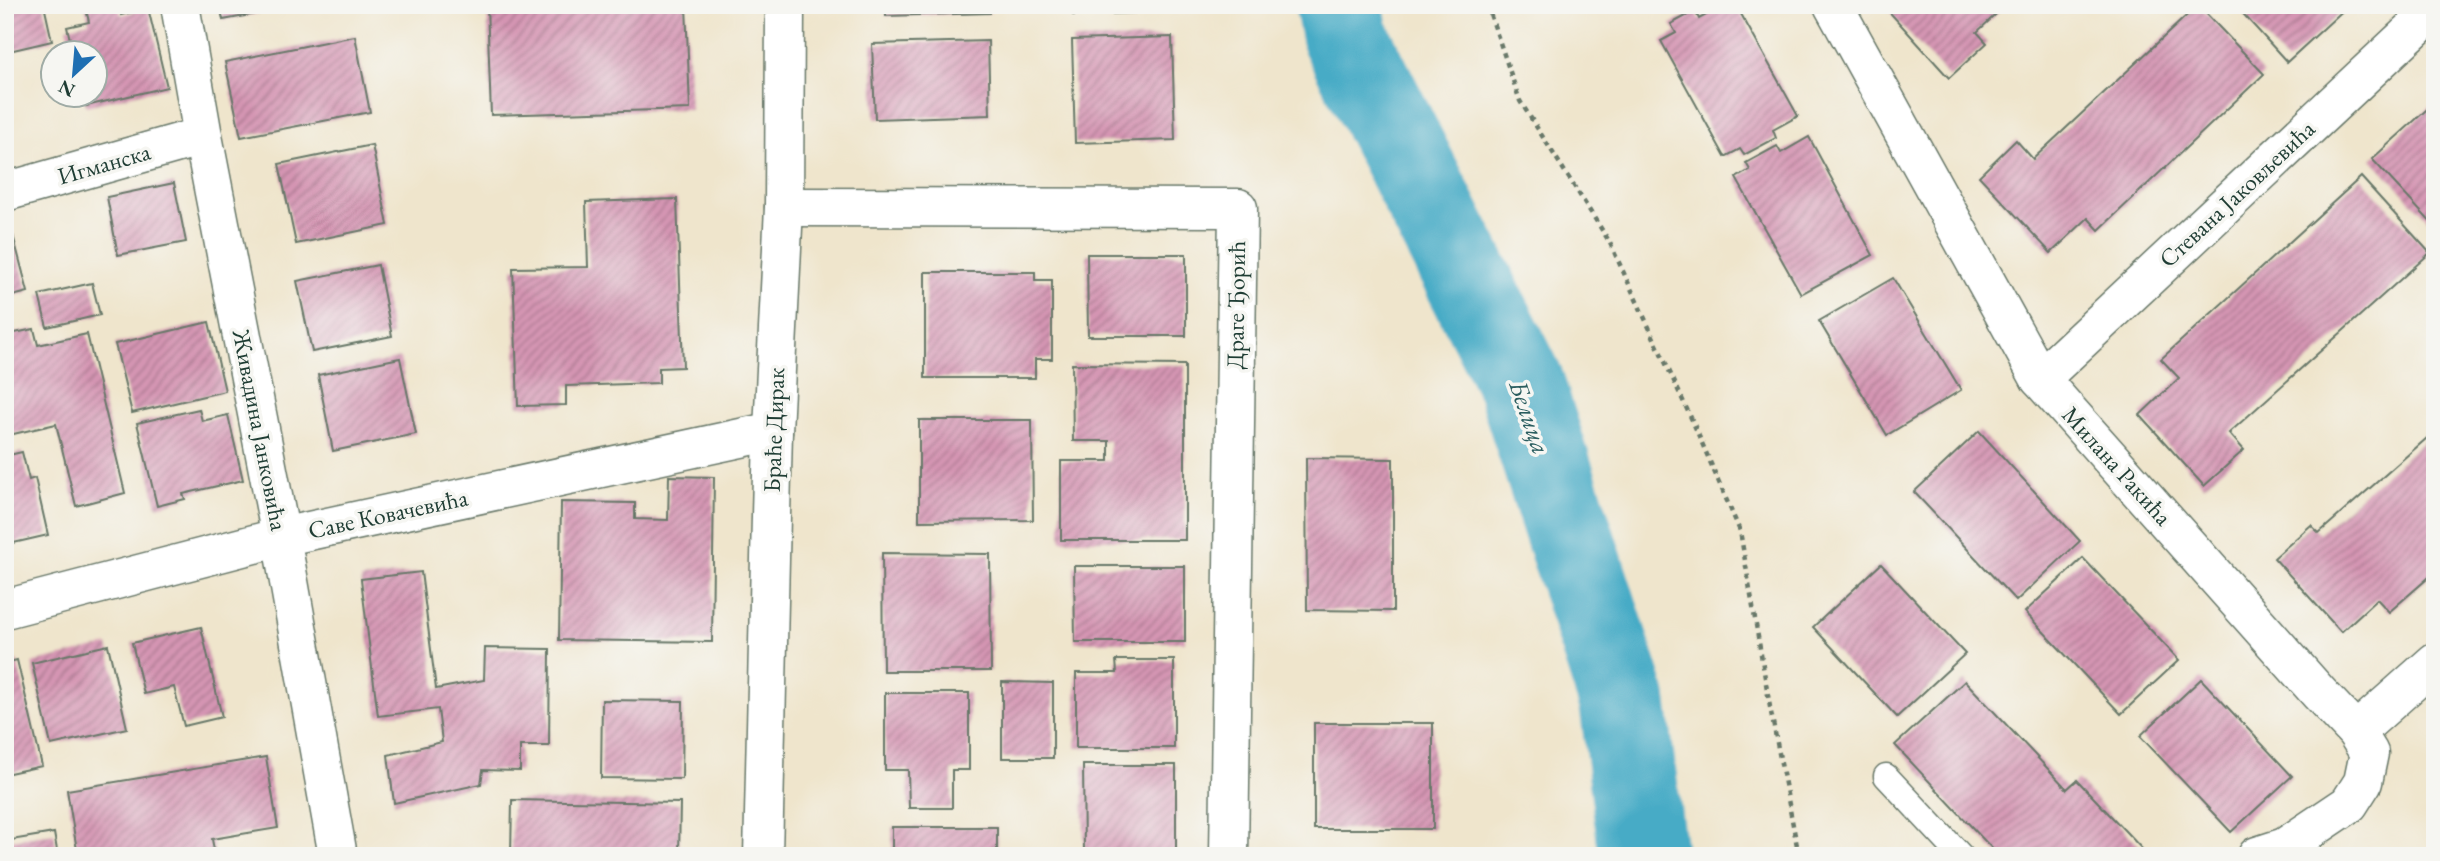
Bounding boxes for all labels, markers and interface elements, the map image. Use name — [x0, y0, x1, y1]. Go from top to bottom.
north arrow — [38, 38, 108, 108]
text: N — [54, 74, 79, 103]
street label: Стевана Јаковљевића — [2152, 113, 2322, 274]
street label: Игманска — [54, 135, 154, 192]
street label: Драге Ђорић — [1219, 240, 1252, 370]
street label: Живадина Јанковића — [226, 326, 295, 534]
street label: Браће Дирак — [756, 367, 791, 493]
water label: Белица — [1501, 375, 1558, 458]
street label: Милана Ракића — [2056, 400, 2179, 532]
street label: Саве Ковачевића — [305, 481, 471, 546]

